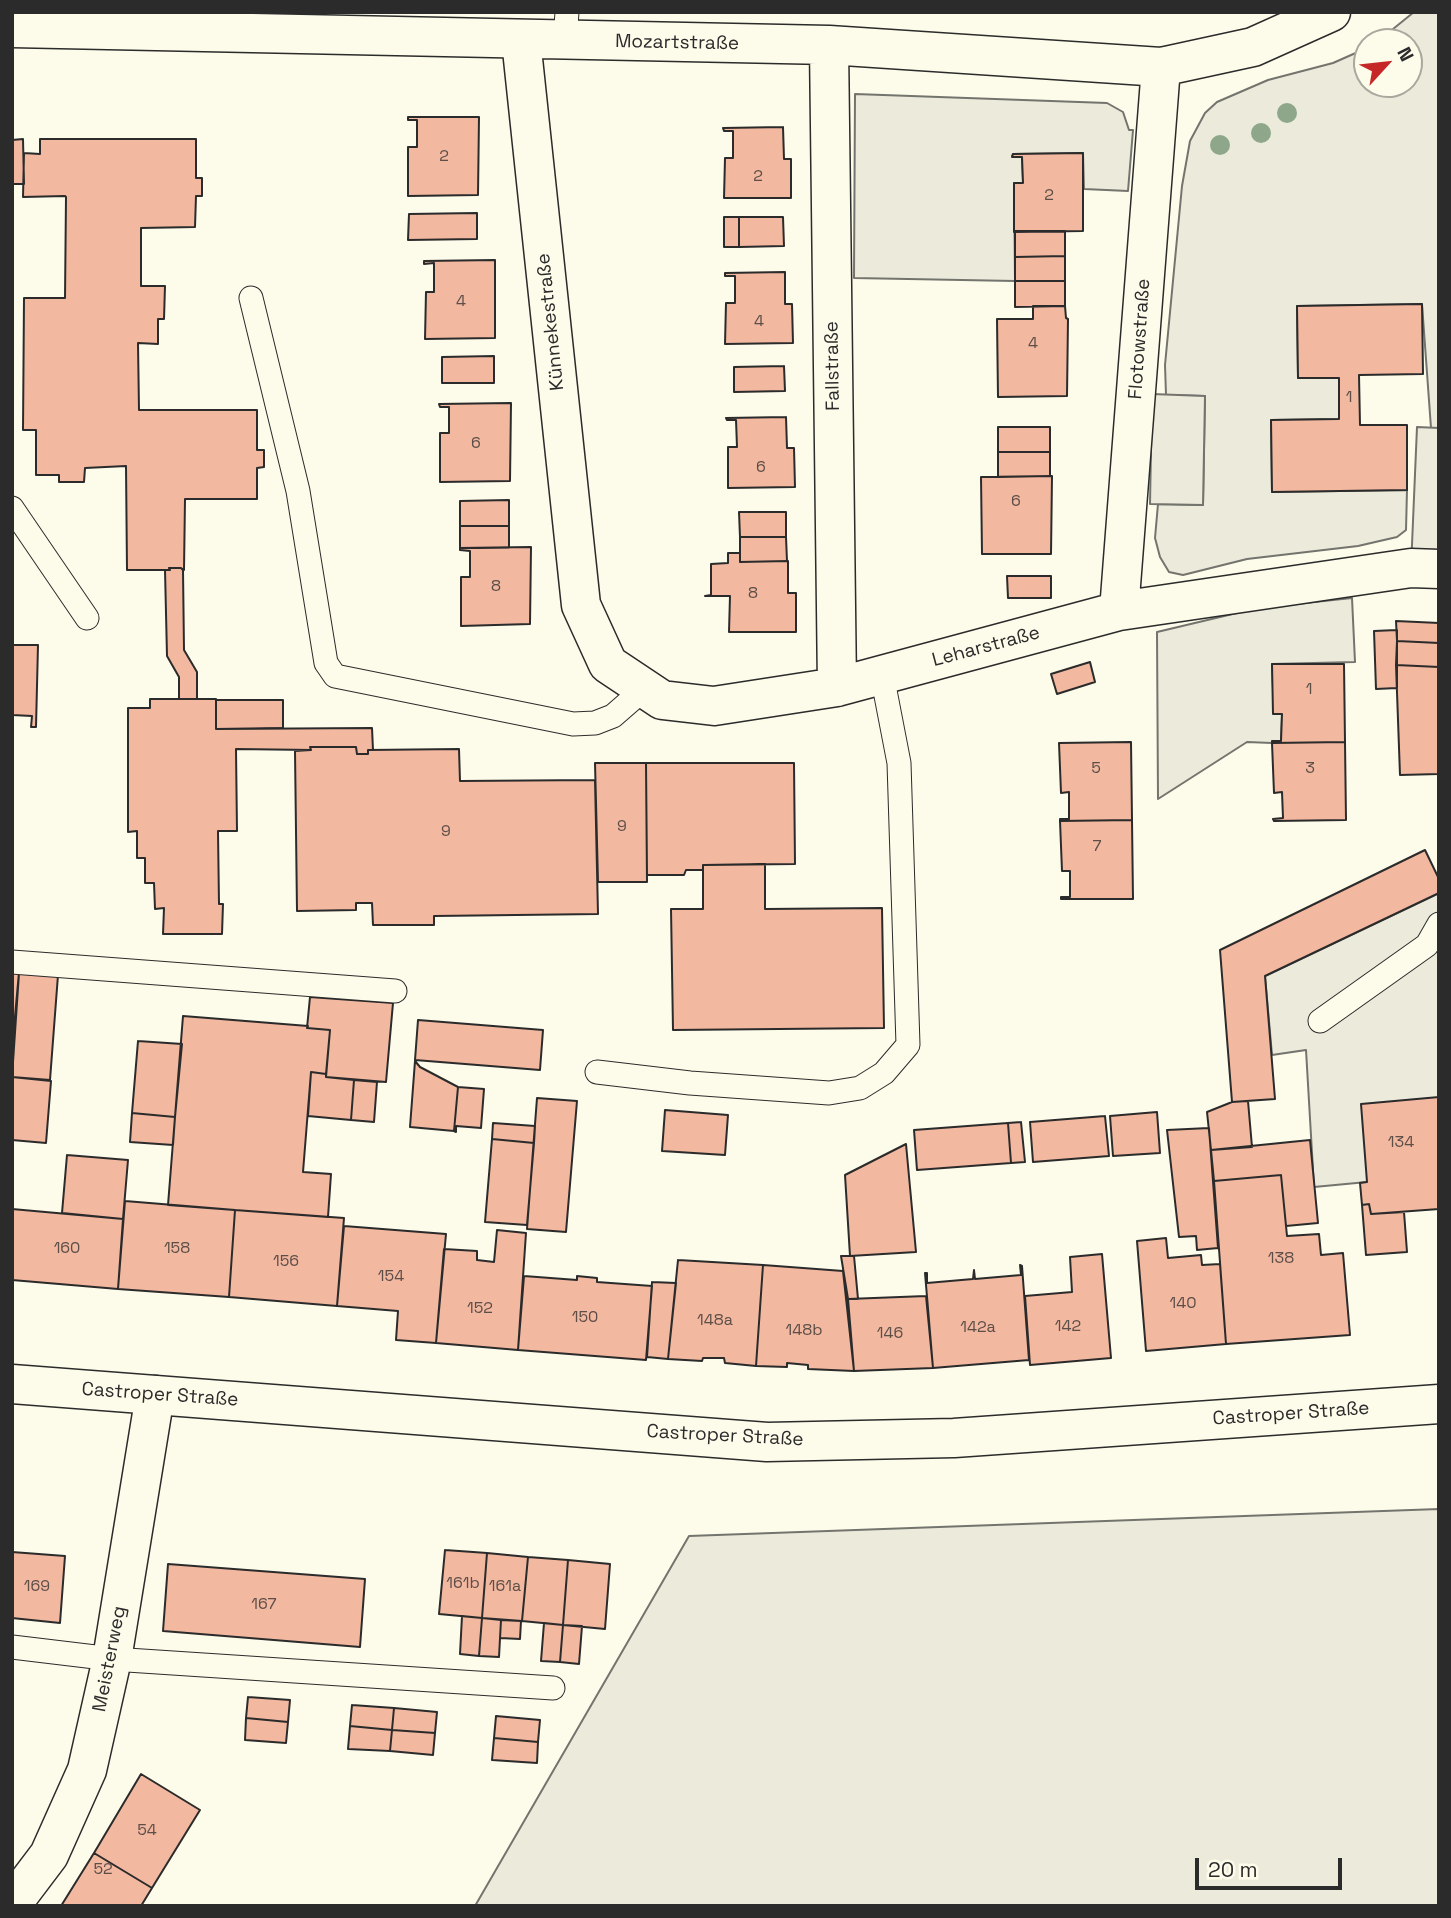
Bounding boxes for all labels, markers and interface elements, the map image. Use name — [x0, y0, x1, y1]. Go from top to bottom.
north arrow — [1353, 28, 1423, 98]
street label: Mozartstraße — [615, 31, 739, 55]
text: N — [1391, 43, 1419, 65]
house number: 2 — [439, 147, 449, 167]
house number: 2 — [753, 167, 763, 187]
house number: 2 — [1044, 186, 1054, 206]
street label: Künnekestraße — [532, 252, 570, 392]
street label: Flotowstraße — [1124, 278, 1156, 400]
house number: 4 — [456, 292, 466, 312]
house number: 4 — [754, 312, 764, 332]
street label: Fallstraße — [821, 321, 845, 411]
house number: 4 — [1028, 334, 1038, 354]
house number: 1 — [1346, 388, 1352, 408]
house number: 6 — [471, 434, 481, 454]
house number: 6 — [756, 458, 766, 478]
house number: 6 — [1011, 492, 1021, 512]
house number: 8 — [491, 577, 501, 597]
house number: 8 — [748, 584, 758, 604]
street label: Leharstraße — [930, 622, 1042, 672]
house number: 1 — [1306, 680, 1312, 700]
house number: 5 — [1091, 759, 1101, 779]
house number: 3 — [1305, 759, 1315, 779]
house number: 9 — [617, 817, 627, 837]
house number: 9 — [441, 822, 451, 842]
house number: 7 — [1092, 837, 1102, 857]
house number: 134 — [1388, 1133, 1414, 1153]
house number: 160 — [54, 1239, 80, 1259]
house number: 158 — [164, 1239, 190, 1259]
house number: 138 — [1268, 1249, 1294, 1269]
house number: 156 — [273, 1252, 299, 1272]
house number: 154 — [378, 1267, 404, 1287]
house number: 140 — [1170, 1294, 1196, 1314]
house number: 152 — [467, 1299, 493, 1319]
house number: 150 — [572, 1308, 598, 1328]
house number: 148a — [697, 1311, 733, 1331]
house number: 142 — [1055, 1317, 1081, 1337]
house number: 142a — [960, 1318, 996, 1338]
house number: 148b — [786, 1321, 822, 1341]
house number: 146 — [877, 1324, 903, 1344]
street label: Castroper Straße — [81, 1378, 239, 1412]
street label: Castroper Straße — [1212, 1397, 1370, 1431]
street label: Castroper Straße — [646, 1421, 804, 1451]
house number: 161b — [446, 1574, 480, 1594]
house number: 169 — [24, 1577, 50, 1597]
house number: 161a — [489, 1577, 521, 1597]
house number: 167 — [251, 1595, 277, 1615]
street label: Meisterweg — [89, 1604, 131, 1714]
house number: 54 — [137, 1821, 157, 1841]
scale bar — [1199, 1844, 1346, 1888]
text: 20 m — [1208, 1856, 1258, 1883]
house number: 52 — [93, 1860, 113, 1880]

